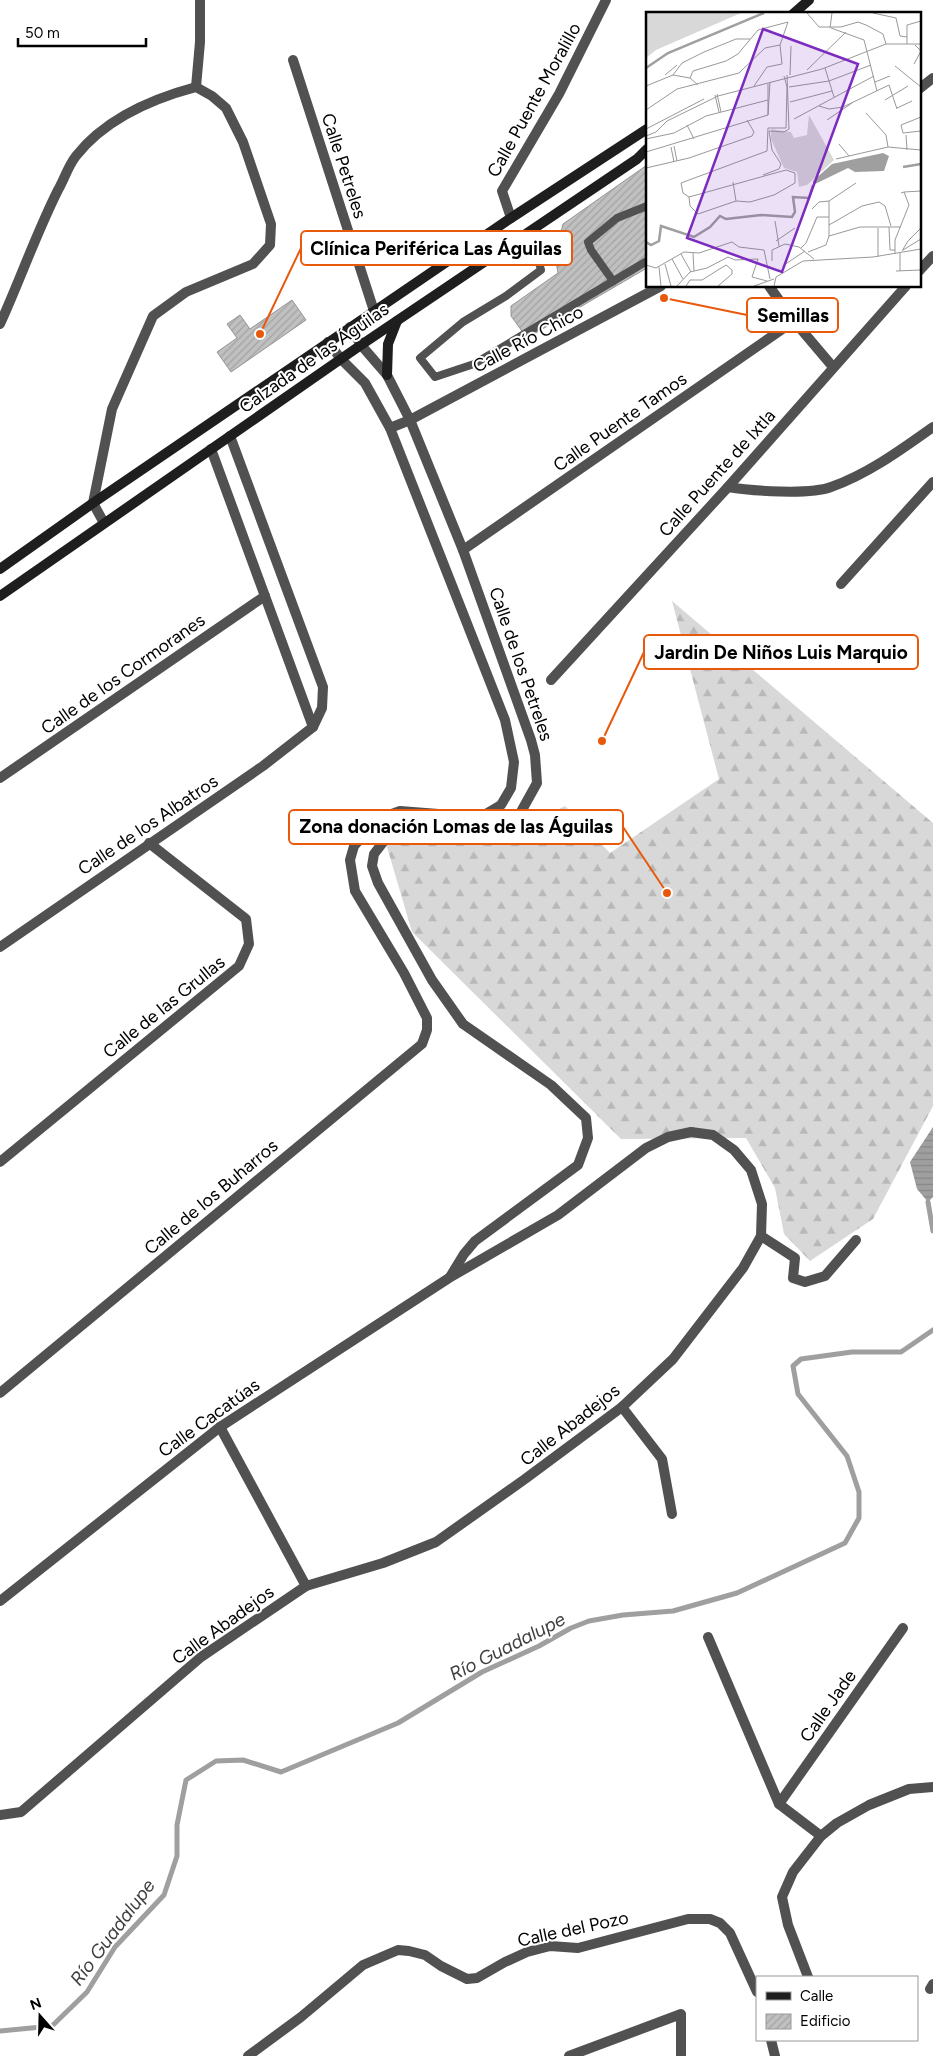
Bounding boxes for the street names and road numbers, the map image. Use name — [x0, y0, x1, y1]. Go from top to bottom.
street label: Calle Puente Moralillo — [482, 19, 586, 181]
street label: Calle Petreles — [317, 111, 371, 221]
street label: Calzada de las Águilas — [235, 298, 393, 418]
street label: Calle Río Chico — [469, 301, 587, 377]
street label: Calle Puente Tamos — [549, 368, 691, 476]
street label: Calle Puente de Ixtla — [654, 405, 780, 541]
street label: Calle de los Petreles — [484, 584, 558, 744]
street label: Calle de los Cormoranes — [37, 609, 209, 739]
street label: Calle de los Albatros — [74, 770, 222, 880]
street label: Calle de las Grullas — [99, 951, 229, 1063]
street label: Calle de los Buharros — [140, 1135, 282, 1259]
street label: Calle Cacatúas — [154, 1374, 264, 1462]
street label: Calle Abadejos — [516, 1379, 624, 1471]
street label: Calle Abadejos — [168, 1581, 278, 1669]
street label: Calle Jade — [795, 1665, 861, 1746]
street label: Calle del Pozo — [515, 1906, 631, 1952]

